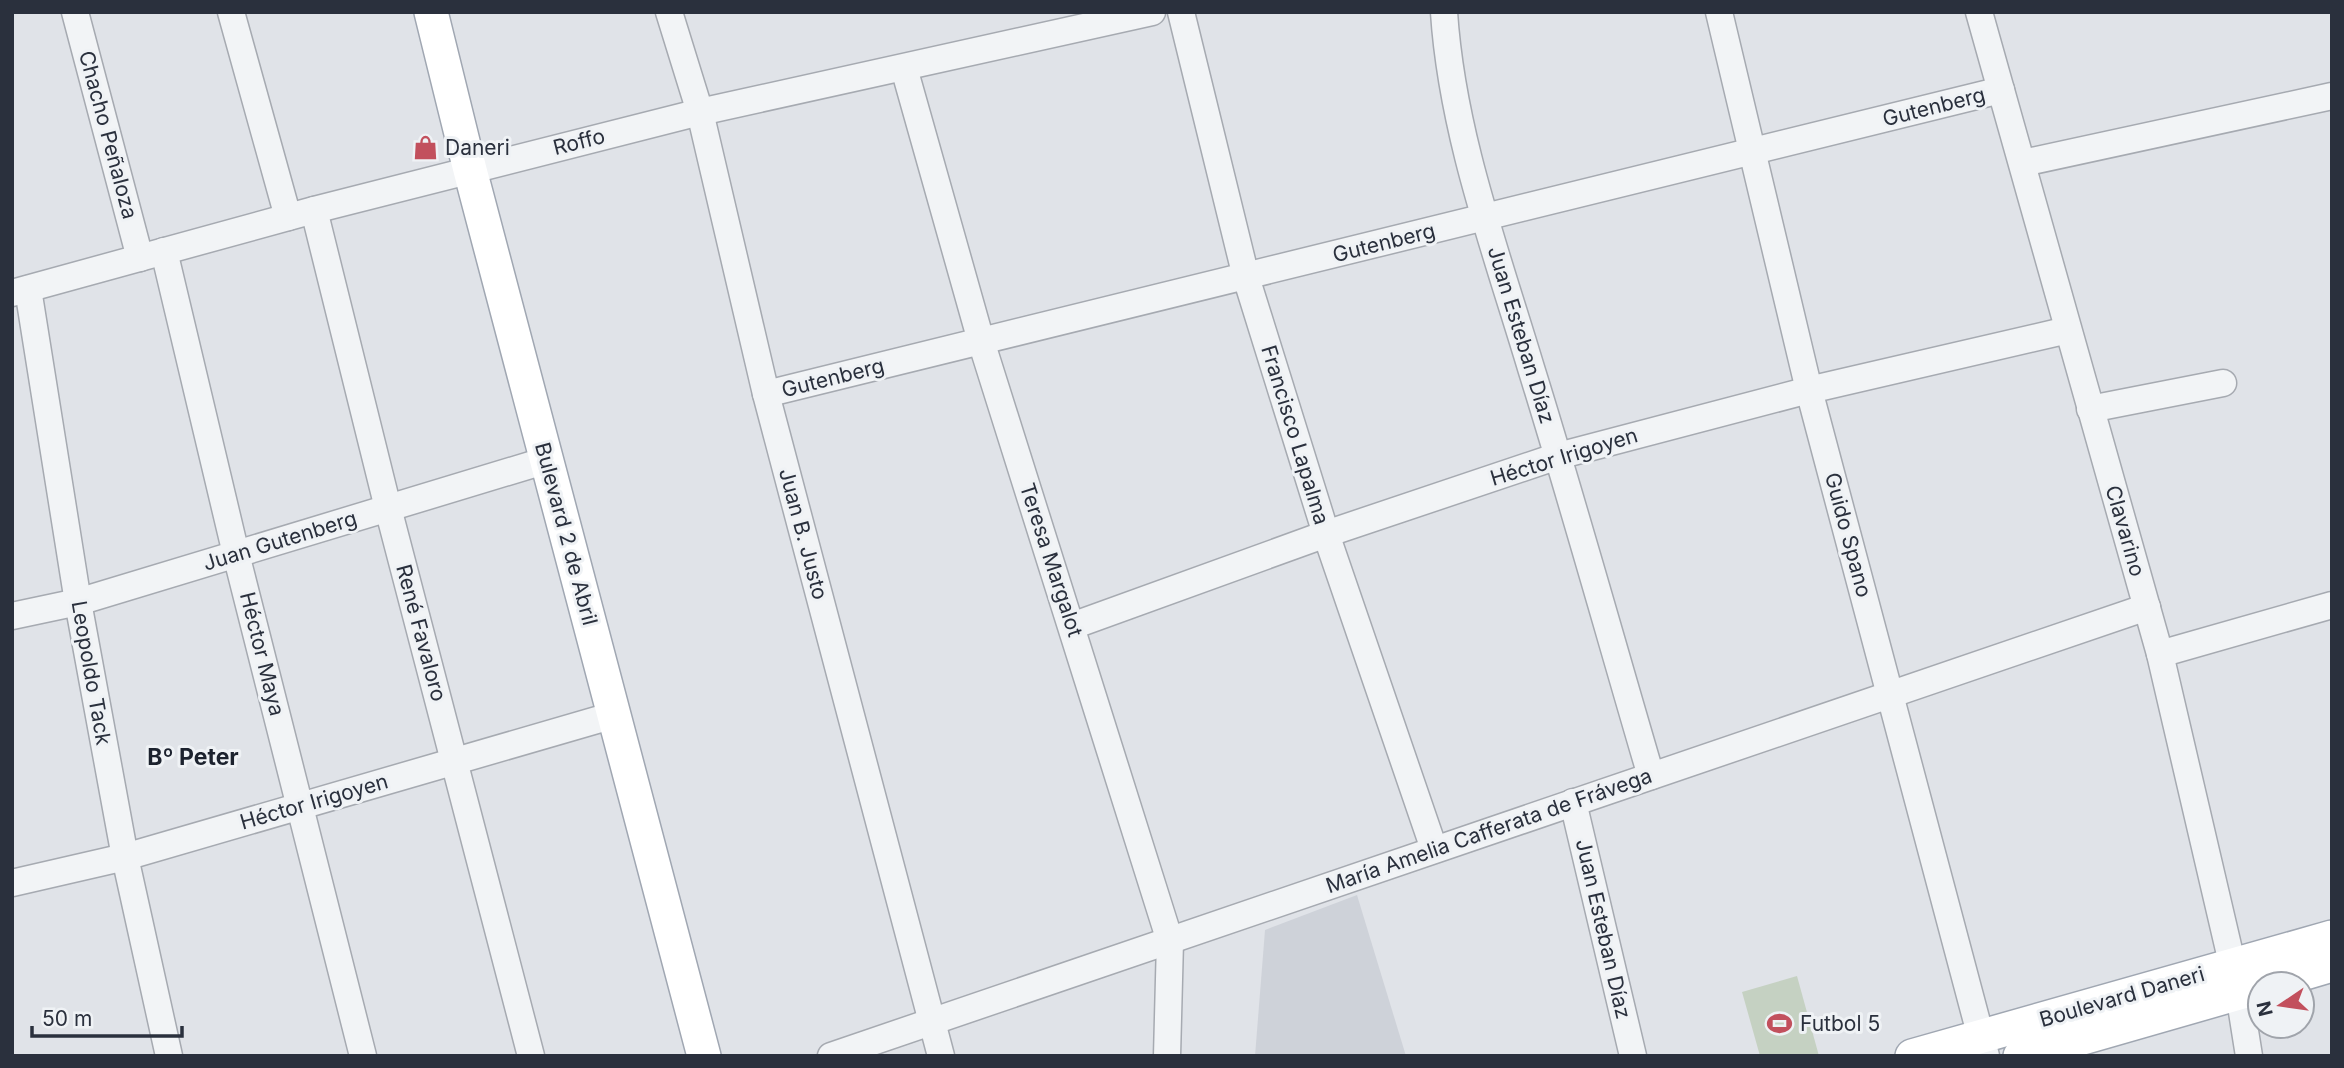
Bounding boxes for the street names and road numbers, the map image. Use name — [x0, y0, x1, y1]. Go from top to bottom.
street label: Chacho Peñaloza — [74, 48, 143, 222]
street label: Gutenberg — [1880, 82, 1988, 131]
street label: Roffo — [550, 123, 607, 160]
street label: Gutenberg — [1330, 218, 1438, 267]
street label: Juan Esteban Díaz — [1483, 243, 1560, 426]
street label: Francisco Lapalma — [1256, 342, 1335, 528]
street label: Gutenberg — [779, 353, 887, 402]
street label: Héctor Irigoyen — [1487, 422, 1641, 491]
street label: Bulevard 2 de Abril — [530, 440, 603, 628]
street label: Juan B. Justo — [774, 465, 833, 602]
street label: Guido Spano — [1820, 470, 1877, 600]
street label: Teresa Margalot — [1015, 480, 1088, 640]
street label: Clavarino — [2101, 482, 2150, 579]
street label: Juan Gutenberg — [200, 505, 360, 576]
street label: René Favaloro — [391, 562, 452, 704]
street label: Héctor Maya — [235, 589, 290, 718]
street label: Leopoldo Tack — [67, 599, 117, 747]
street label: María Amelia Cafferata de Frávega — [1323, 763, 1655, 898]
street label: Héctor Irigoyen — [237, 768, 391, 835]
street label: Juan Esteban Díaz — [1571, 836, 1636, 1021]
street label: Boulevard Daneri — [2037, 961, 2207, 1032]

